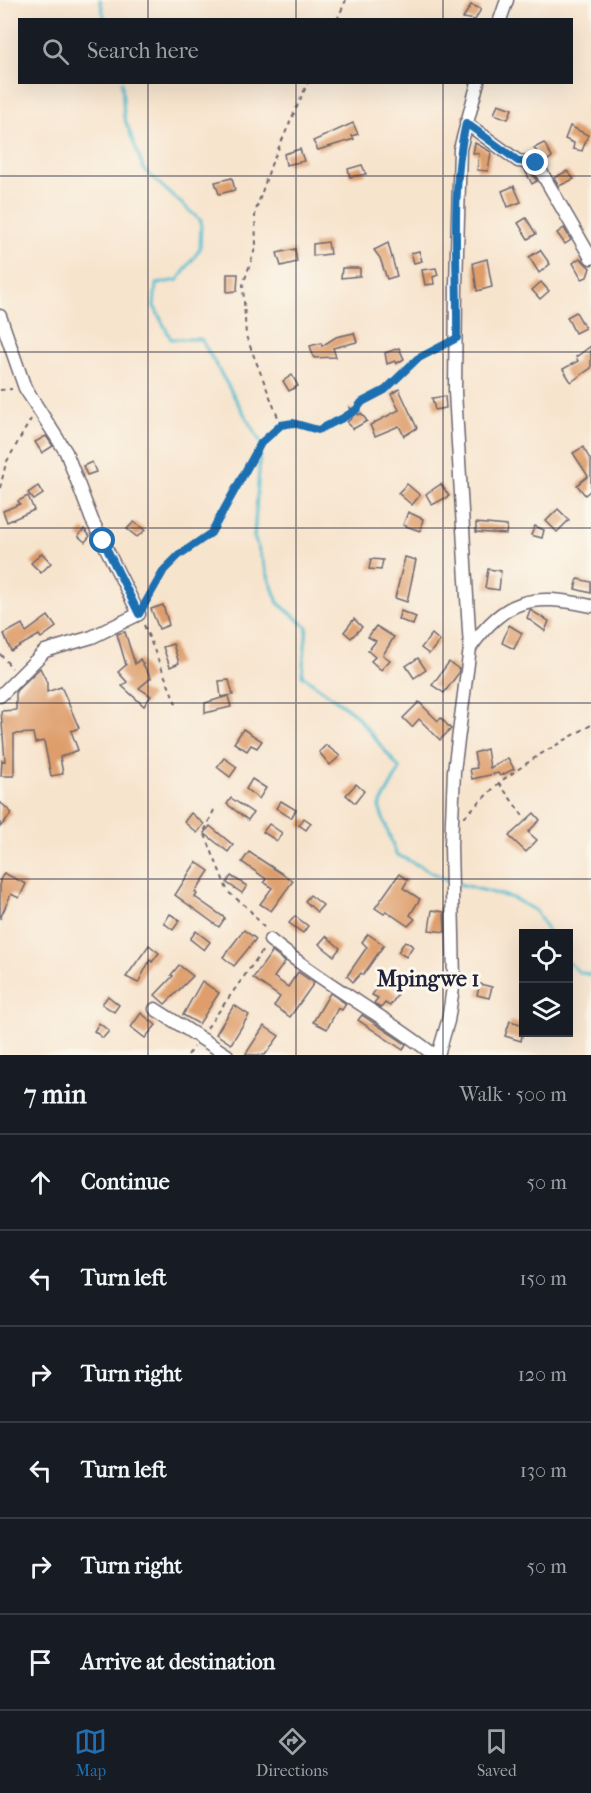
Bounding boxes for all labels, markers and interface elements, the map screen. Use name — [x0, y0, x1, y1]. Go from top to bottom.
search box — [18, 18, 573, 84]
icon: search — [39, 35, 72, 68]
text: Search here — [87, 38, 199, 64]
route end — [522, 149, 548, 175]
route start — [89, 527, 115, 553]
map controls — [519, 929, 573, 1037]
button: locate — [519, 929, 573, 983]
district label: Mpingwe 1 — [376, 966, 479, 992]
button: layers — [519, 983, 573, 1037]
text: 7 min — [24, 1079, 87, 1110]
text: Walk · 500 m — [459, 1083, 567, 1106]
icon: ahead — [24, 1166, 57, 1199]
text: Continue — [81, 1169, 170, 1195]
text: 50 m — [526, 1171, 567, 1194]
icon: left — [24, 1262, 57, 1295]
text: Turn left — [81, 1265, 167, 1291]
text: 150 m — [519, 1267, 567, 1290]
icon: right — [24, 1358, 57, 1391]
text: Turn right — [81, 1361, 182, 1387]
text: 120 m — [518, 1363, 567, 1386]
icon: left — [24, 1454, 57, 1487]
text: Turn left — [81, 1457, 167, 1483]
text: 130 m — [520, 1459, 567, 1482]
icon: right — [24, 1550, 57, 1583]
text: Turn right — [81, 1553, 182, 1579]
text: 50 m — [526, 1555, 567, 1578]
icon: arrive — [24, 1646, 57, 1679]
text: Arrive at destination — [81, 1649, 275, 1675]
tab: Map — [74, 1725, 107, 1780]
tab: Directions — [256, 1725, 328, 1780]
tab: Saved — [477, 1725, 517, 1780]

